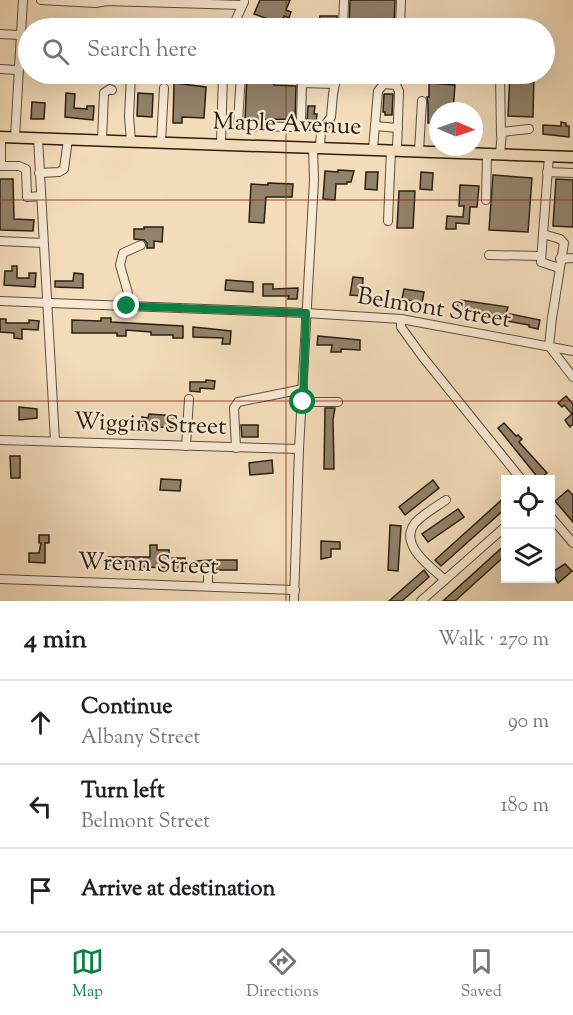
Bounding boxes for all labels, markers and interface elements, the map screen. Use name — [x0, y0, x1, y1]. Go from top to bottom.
search box — [18, 18, 555, 84]
icon: search — [39, 35, 72, 68]
text: Search here — [87, 35, 197, 67]
north arrow — [429, 102, 483, 156]
street label: Maple Avenue — [212, 105, 362, 145]
street label: Belmont Street — [355, 280, 513, 338]
route end — [113, 292, 139, 318]
route start — [289, 388, 315, 414]
street label: Wiggins Street — [73, 405, 227, 445]
map controls — [501, 475, 555, 583]
button: locate — [501, 475, 555, 529]
button: layers — [501, 529, 555, 583]
street label: Wrenn Street — [77, 546, 219, 584]
text: 4 min — [24, 622, 87, 659]
text: Walk · 270 m — [438, 626, 549, 655]
text: Continue — [81, 692, 172, 724]
icon: ahead — [24, 706, 57, 739]
text: 90 m — [508, 708, 549, 737]
text: Albany Street — [81, 724, 200, 753]
text: Turn left — [81, 776, 164, 808]
icon: left — [24, 790, 57, 823]
text: 180 m — [501, 792, 549, 821]
text: Belmont Street — [81, 808, 210, 837]
icon: arrive — [24, 874, 57, 907]
text: Arrive at destination — [81, 874, 276, 906]
tab: Map — [71, 945, 104, 1004]
tab: Directions — [246, 945, 319, 1004]
tab: Saved — [461, 945, 502, 1004]

